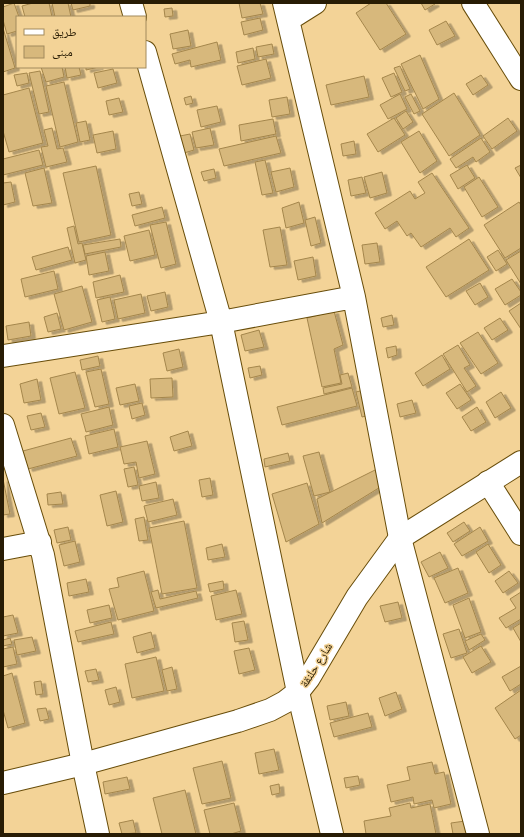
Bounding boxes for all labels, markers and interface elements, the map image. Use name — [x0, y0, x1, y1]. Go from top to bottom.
legend — [16, 16, 146, 68]
text: طريق — [52, 25, 77, 41]
text: مبنى — [52, 45, 73, 61]
street label: شارع حلنقة — [297, 640, 337, 691]

